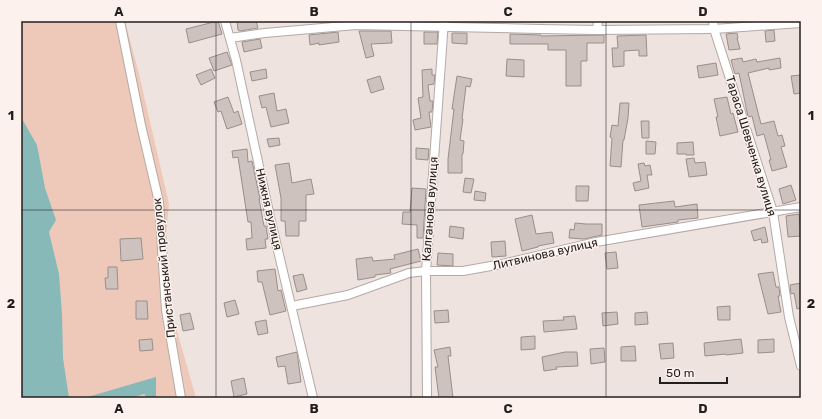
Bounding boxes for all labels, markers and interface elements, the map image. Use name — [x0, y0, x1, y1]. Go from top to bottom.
text: A — [114, 4, 124, 19]
text: B — [309, 4, 319, 19]
text: C — [503, 4, 513, 19]
text: D — [698, 4, 708, 19]
street label: Тараса Шевченка вулиця — [723, 74, 779, 218]
text: 1 — [8, 108, 14, 123]
text: 1 — [808, 108, 814, 123]
street label: Калганова вулиця — [419, 156, 441, 262]
street label: Нижня вулиця — [253, 167, 285, 251]
street label: Пристанський провулок — [150, 197, 178, 339]
street label: Литвинова вулиця — [491, 235, 599, 273]
text: 2 — [7, 296, 15, 311]
text: 2 — [807, 296, 815, 311]
scale bar — [660, 359, 727, 385]
text: 50 m — [666, 366, 694, 380]
text: A — [114, 401, 124, 416]
text: B — [309, 401, 319, 416]
text: C — [503, 401, 513, 416]
text: D — [698, 401, 708, 416]

